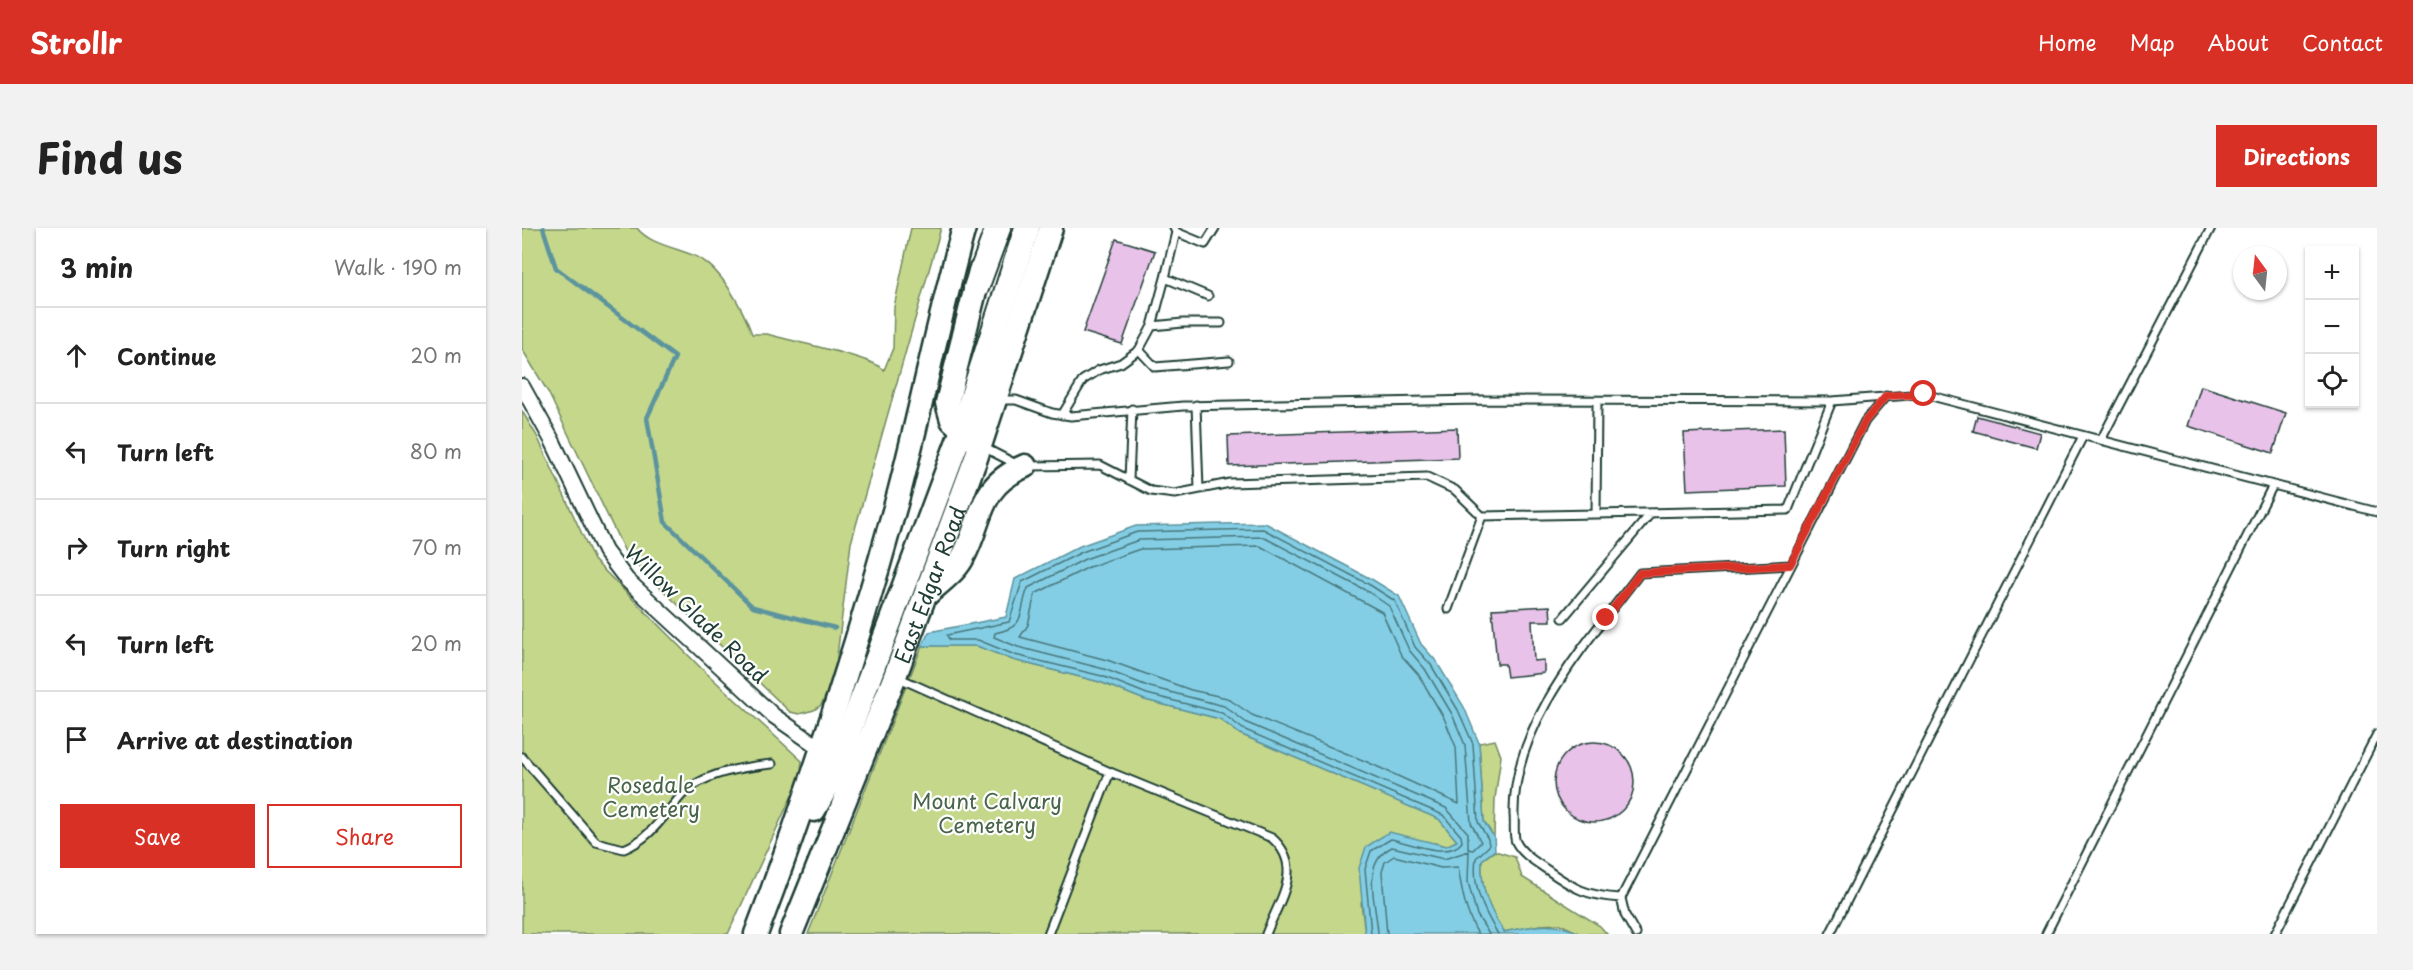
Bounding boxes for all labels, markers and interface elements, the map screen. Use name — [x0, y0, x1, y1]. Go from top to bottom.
text: Strollr — [30, 21, 122, 64]
text: Home — [2038, 26, 2097, 58]
text: Map — [2130, 26, 2175, 58]
text: About — [2208, 26, 2269, 58]
text: Contact — [2302, 26, 2383, 58]
text: Find us — [36, 125, 183, 188]
button: Directions — [2216, 125, 2377, 187]
north arrow — [2233, 246, 2287, 300]
map controls — [2305, 246, 2359, 408]
button: + — [2305, 246, 2359, 300]
text: 3 min — [60, 248, 133, 287]
text: Walk · 190 m — [334, 252, 462, 282]
button: − — [2305, 300, 2359, 354]
icon: ahead — [60, 339, 93, 372]
text: Continue — [117, 339, 216, 372]
text: 20 m — [410, 340, 462, 370]
button: locate — [2305, 354, 2359, 408]
route start — [1910, 380, 1936, 406]
icon: left — [60, 435, 93, 468]
text: Turn left — [117, 435, 214, 468]
text: 80 m — [410, 436, 462, 466]
street label: East Edgar Road — [885, 501, 973, 668]
icon: right — [60, 531, 93, 564]
text: Turn right — [117, 531, 230, 564]
text: 70 m — [412, 532, 462, 562]
street label: Willow Glade Road — [618, 536, 776, 690]
route end — [1592, 604, 1618, 630]
icon: left — [60, 627, 93, 660]
text: Turn left — [117, 627, 214, 660]
text: 20 m — [410, 628, 462, 658]
icon: arrive — [60, 723, 93, 756]
text: Arrive at destination — [117, 723, 353, 756]
park label: Rosedale Cemetery — [602, 768, 700, 824]
park label: Mount Calvary Cemetery — [912, 784, 1062, 840]
button: Save — [60, 804, 255, 868]
button: Share — [267, 804, 462, 868]

